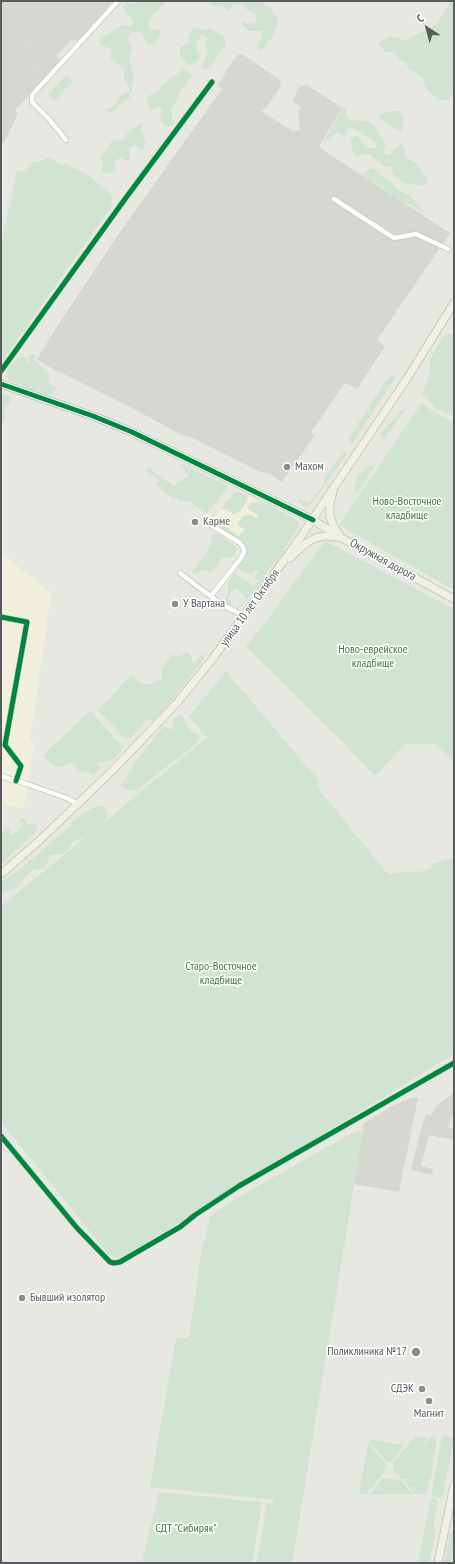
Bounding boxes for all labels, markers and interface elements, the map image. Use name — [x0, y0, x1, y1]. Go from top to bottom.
north arrow — [407, 8, 447, 48]
text: С — [414, 11, 426, 25]
place label: Махом — [295, 460, 324, 474]
marker: Махом — [282, 462, 292, 472]
park label: Ново-Восточное кладбище — [372, 495, 442, 523]
place label: Карме — [203, 515, 230, 529]
marker: Карме — [190, 517, 200, 527]
street label: Окружная дорога — [347, 536, 419, 584]
street label: улица 10 лет Октября — [217, 567, 283, 649]
place label: У Вартана — [183, 597, 225, 611]
marker: У Вартана — [170, 599, 180, 609]
park label: Ново-еврейское кладбище — [338, 643, 408, 671]
park label: Старо-Восточное кладбище — [185, 960, 257, 988]
place label: Бывший изолятор — [30, 1291, 105, 1305]
marker: Бывший изолятор — [17, 1293, 27, 1303]
place label: Поликлиника №17 — [327, 1345, 407, 1359]
marker: Поликлиника №17 — [410, 1346, 422, 1358]
place label: СДЭК — [391, 1382, 414, 1396]
marker: СДЭК — [417, 1384, 427, 1394]
marker: Магнит — [424, 1396, 434, 1406]
place label: Магнит — [414, 1407, 444, 1421]
park label: СДТ "Сибиряк" — [155, 1522, 217, 1536]

